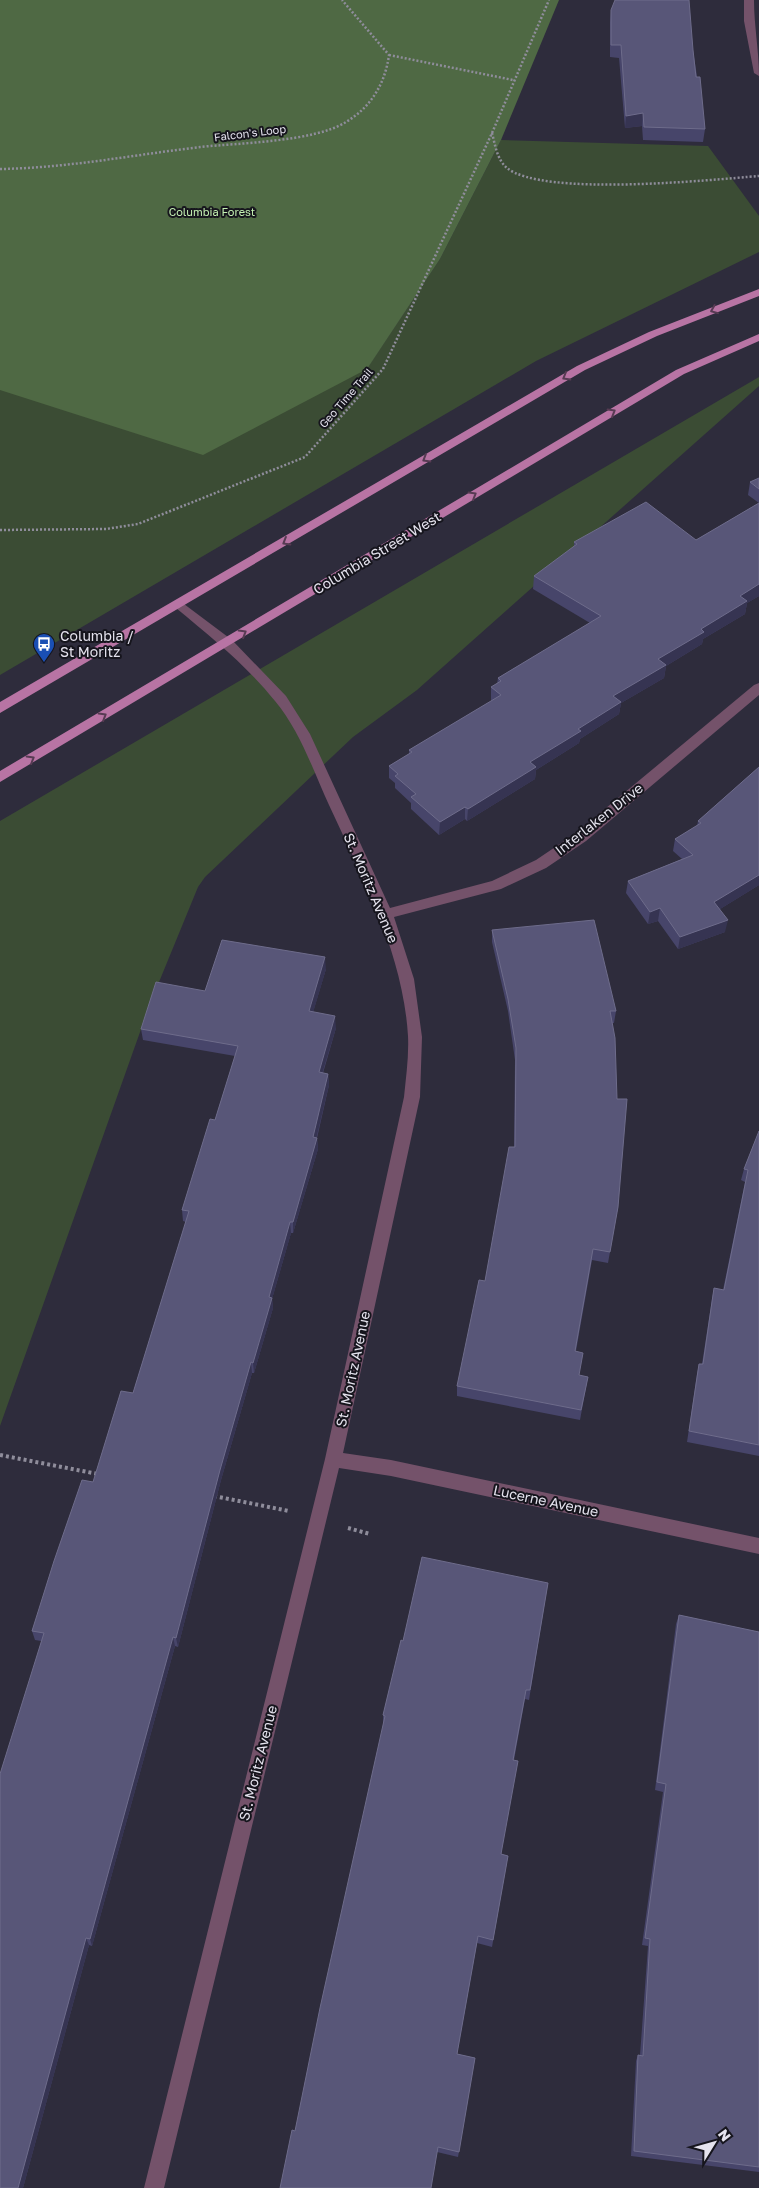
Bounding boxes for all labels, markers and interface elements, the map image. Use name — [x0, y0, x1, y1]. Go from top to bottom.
street label: Falcon's Loop — [213, 122, 287, 143]
park label: Columbia Forest — [169, 205, 255, 218]
one-way arrow — [710, 303, 719, 314]
street label: Geo Time Trail — [316, 365, 375, 430]
one-way arrow — [562, 371, 571, 381]
one-way arrow — [607, 409, 616, 419]
one-way arrow — [422, 452, 431, 462]
one-way arrow — [467, 492, 476, 502]
street label: Columbia Street West — [310, 508, 444, 597]
one-way arrow — [282, 535, 291, 545]
place label: Columbia / St Moritz — [60, 627, 134, 660]
one-way arrow — [238, 629, 247, 639]
bus stop icon: Columbia / St Moritz — [32, 632, 56, 663]
one-way arrow — [98, 712, 107, 722]
one-way arrow — [25, 755, 34, 765]
street label: Interlaken Drive — [551, 779, 646, 858]
street label: St. Moritz Avenue — [341, 830, 402, 945]
street label: St. Moritz Avenue — [332, 1309, 373, 1428]
street label: Lucerne Avenue — [492, 1481, 600, 1520]
street label: St. Moritz Avenue — [235, 1704, 280, 1822]
north arrow — [689, 2118, 739, 2168]
text: N — [715, 2126, 735, 2144]

